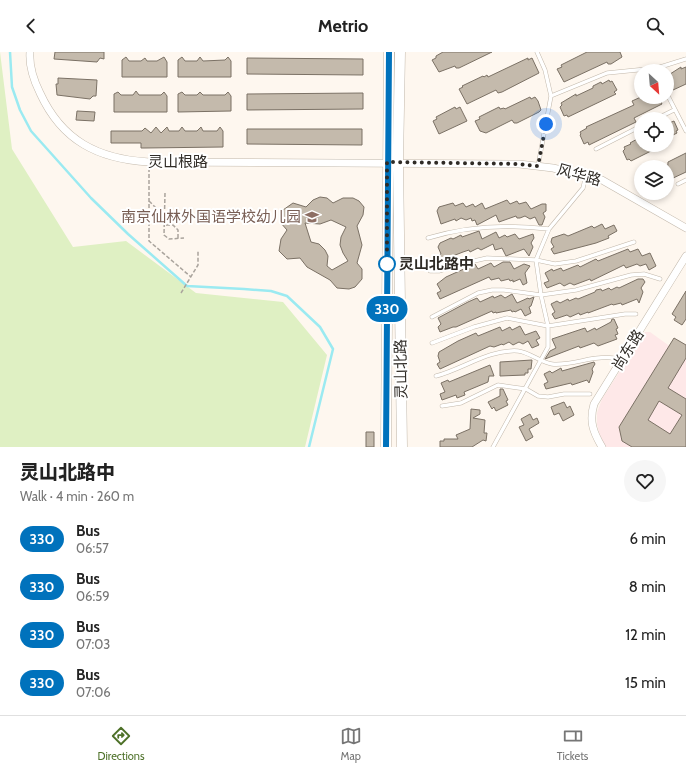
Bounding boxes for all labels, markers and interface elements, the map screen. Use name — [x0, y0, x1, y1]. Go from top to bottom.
icon: back — [20, 15, 42, 37]
text: Metrio — [318, 15, 368, 37]
icon: search — [644, 15, 666, 37]
north arrow — [634, 64, 674, 104]
map controls — [634, 64, 674, 200]
button: locate — [634, 112, 674, 152]
your location — [536, 114, 556, 134]
street label: 灵山根路 — [148, 153, 208, 171]
street label: 风华路 — [555, 160, 603, 190]
button: layers — [634, 160, 674, 200]
place label: 南京仙林外国语学校幼儿园 — [121, 208, 301, 226]
school or university icon: 南京仙林外国语学校幼儿园 — [304, 209, 320, 225]
marker: 灵山北路中 — [378, 255, 396, 273]
place label: 灵山北路中 — [399, 255, 474, 273]
line badge: 330 — [364, 296, 410, 322]
text: 330 — [375, 300, 399, 318]
street label: 尚东路 — [608, 326, 648, 374]
street label: 灵山北路 — [391, 339, 411, 399]
button: heart — [624, 460, 666, 502]
text: 灵山北路中 — [20, 461, 115, 484]
text: Walk · 4 min · 260 m — [20, 488, 134, 504]
text: Bus — [76, 522, 100, 540]
text: 330 — [30, 530, 54, 548]
text: 6 min — [629, 530, 666, 548]
text: 06:57 — [76, 540, 109, 556]
text: Bus — [76, 570, 100, 588]
text: 330 — [30, 578, 54, 596]
text: 8 min — [629, 578, 666, 596]
text: 06:59 — [76, 588, 110, 604]
text: Bus — [76, 618, 100, 636]
text: 330 — [30, 626, 54, 644]
text: 12 min — [625, 626, 666, 644]
text: 07:03 — [76, 636, 110, 652]
text: Bus — [76, 666, 100, 684]
text: 330 — [30, 674, 54, 692]
text: 15 min — [625, 674, 666, 692]
text: 07:06 — [76, 684, 111, 700]
tab: Directions — [98, 725, 145, 763]
tab: Map — [340, 725, 362, 763]
tab: Tickets — [557, 725, 588, 763]

